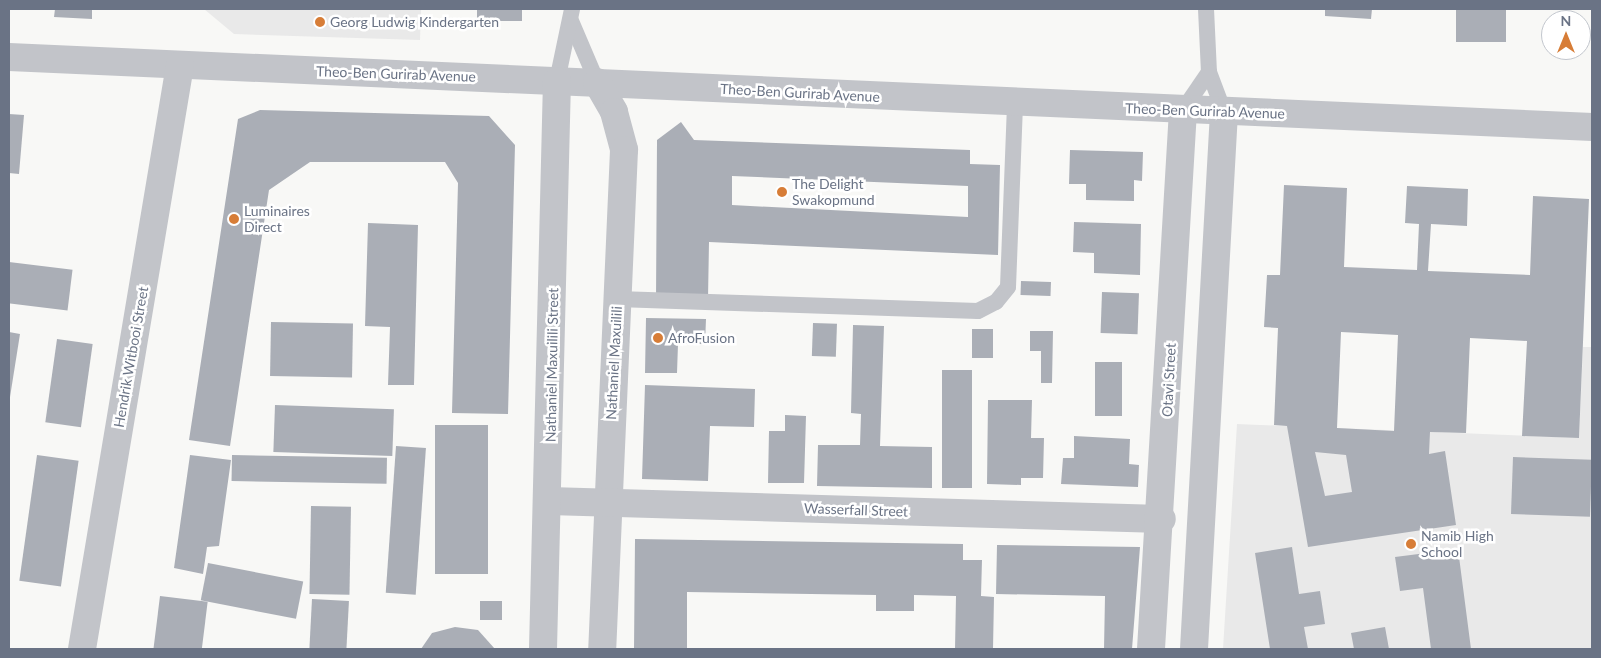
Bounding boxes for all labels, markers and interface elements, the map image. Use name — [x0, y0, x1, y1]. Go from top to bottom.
north arrow — [1541, 10, 1591, 60]
text: N — [1561, 12, 1571, 29]
place label: Georg Ludwig Kindergarten — [330, 14, 499, 30]
marker: Georg Ludwig Kindergarten — [314, 16, 326, 28]
street label: Theo-Ben Gurirab Avenue — [316, 63, 476, 85]
street label: Theo-Ben Gurirab Avenue — [720, 80, 880, 106]
street label: Theo-Ben Gurirab Avenue — [1125, 100, 1285, 122]
place label: The Delight Swakopmund — [792, 176, 875, 208]
marker: The Delight Swakopmund — [776, 186, 788, 198]
place label: Luminaires Direct — [244, 203, 310, 236]
marker: Luminaires Direct — [228, 213, 240, 225]
street label: Hendrik Witbooi Street — [110, 285, 152, 429]
street label: Nathaniel Maxuilili Street — [542, 288, 562, 442]
street label: Nathaniel Maxuilili — [603, 306, 625, 420]
place label: AfroFusion — [668, 330, 735, 346]
marker: AfroFusion — [652, 332, 664, 344]
street label: Otavi Street — [1159, 343, 1179, 417]
street label: Wasserfall Street — [804, 500, 908, 520]
place label: Namib High School — [1421, 528, 1494, 560]
marker: Namib High School — [1405, 538, 1417, 550]

